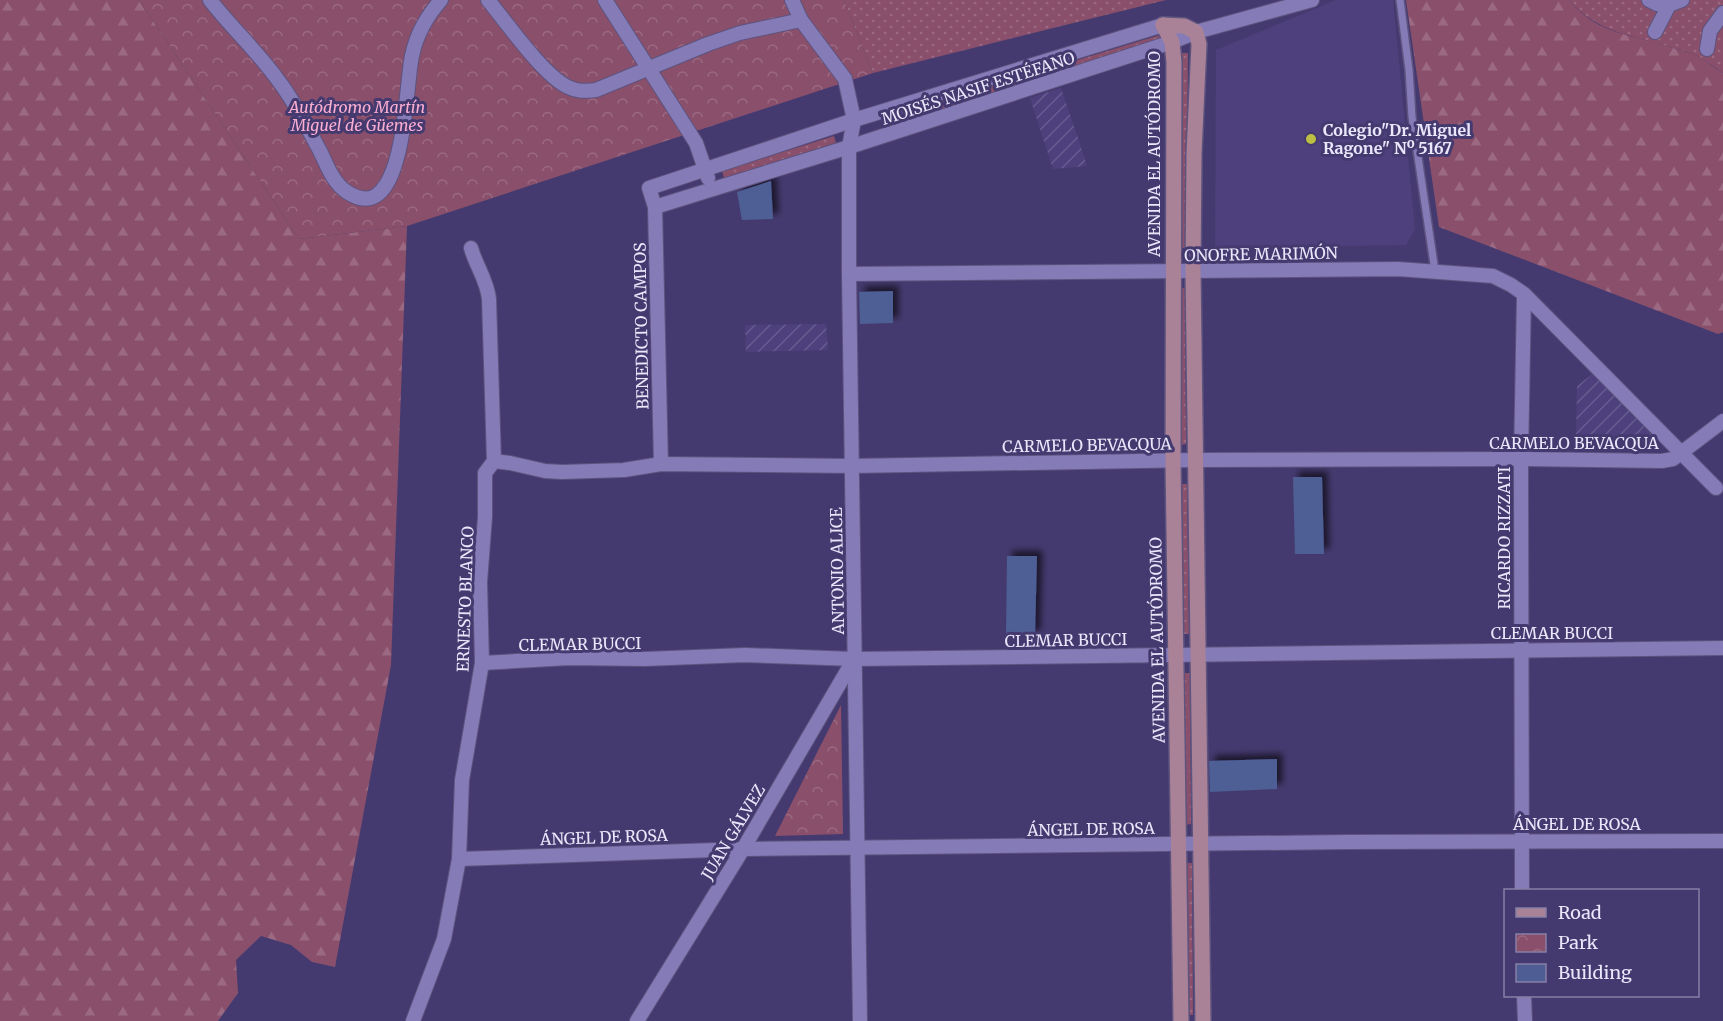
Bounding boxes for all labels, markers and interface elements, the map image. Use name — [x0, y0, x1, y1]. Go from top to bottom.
street label: MOISÉS NASIF ESTÉFANO — [879, 47, 1078, 129]
street label: AVENIDA EL AUTÓDROMO — [1144, 51, 1164, 258]
park label: Autódromo Martín Miguel de Güemes — [287, 97, 425, 135]
place label: Colegio"Dr. Miguel Ragone" Nº 5167 — [1323, 120, 1471, 158]
marker: Colegio"Dr. Miguel Ragone" Nº 5167 — [1304, 132, 1318, 146]
street label: BENEDICTO CAMPOS — [630, 242, 652, 410]
street label: ONOFRE MARIMÓN — [1184, 243, 1339, 265]
street label: CARMELO BEVACQUA — [1489, 433, 1660, 453]
street label: CARMELO BEVACQUA — [1002, 434, 1173, 456]
street label: RICARDO RIZZATI — [1494, 466, 1514, 609]
street label: ANTONIO ALICE — [826, 506, 848, 636]
street label: ERNESTO BLANCO — [452, 525, 478, 672]
street label: AVENIDA EL AUTÓDROMO — [1145, 536, 1169, 744]
street label: CLEMAR BUCCI — [1491, 623, 1613, 643]
street label: CLEMAR BUCCI — [1005, 629, 1127, 651]
street label: CLEMAR BUCCI — [519, 633, 641, 655]
street label: JUAN GÁLVEZ — [696, 781, 769, 884]
street label: ÁNGEL DE ROSA — [1512, 814, 1642, 834]
street label: ÁNGEL DE ROSA — [1026, 818, 1156, 840]
street label: ÁNGEL DE ROSA — [539, 825, 669, 849]
legend — [1504, 889, 1699, 997]
text: Road — [1558, 901, 1602, 924]
text: Park — [1558, 931, 1599, 954]
text: Building — [1558, 961, 1632, 984]

